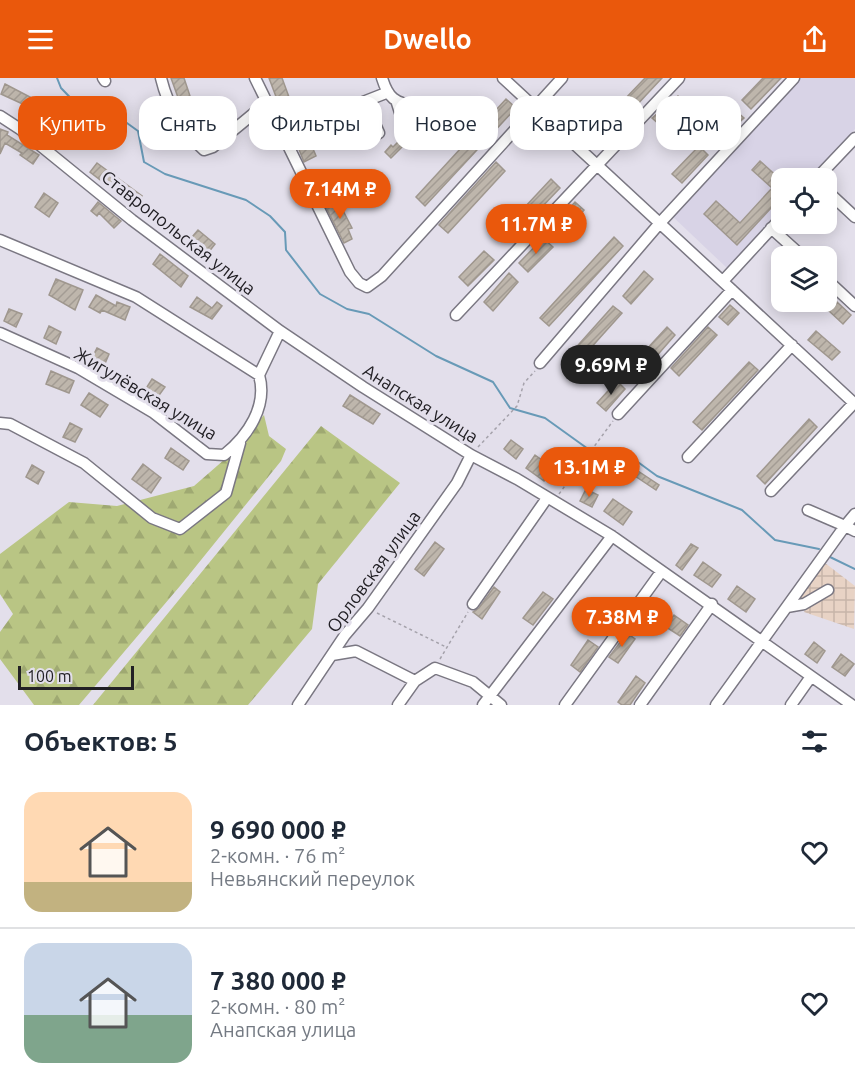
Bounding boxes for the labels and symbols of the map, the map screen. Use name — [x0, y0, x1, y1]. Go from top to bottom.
street label: Ставропольская улица — [98, 166, 260, 298]
pin: 7.14M ₽ — [285, 169, 395, 220]
pin: 11.7M ₽ — [481, 204, 591, 255]
street label: Жигулёвская улица — [71, 343, 221, 443]
pin: 9.69M ₽ — [556, 345, 666, 396]
street label: Анапская улица — [360, 360, 482, 446]
pin: 13.1M ₽ — [534, 447, 644, 498]
street label: Орловская улица — [322, 506, 424, 636]
pin: 7.38M ₽ — [567, 597, 677, 648]
scale bar — [18, 663, 134, 690]

